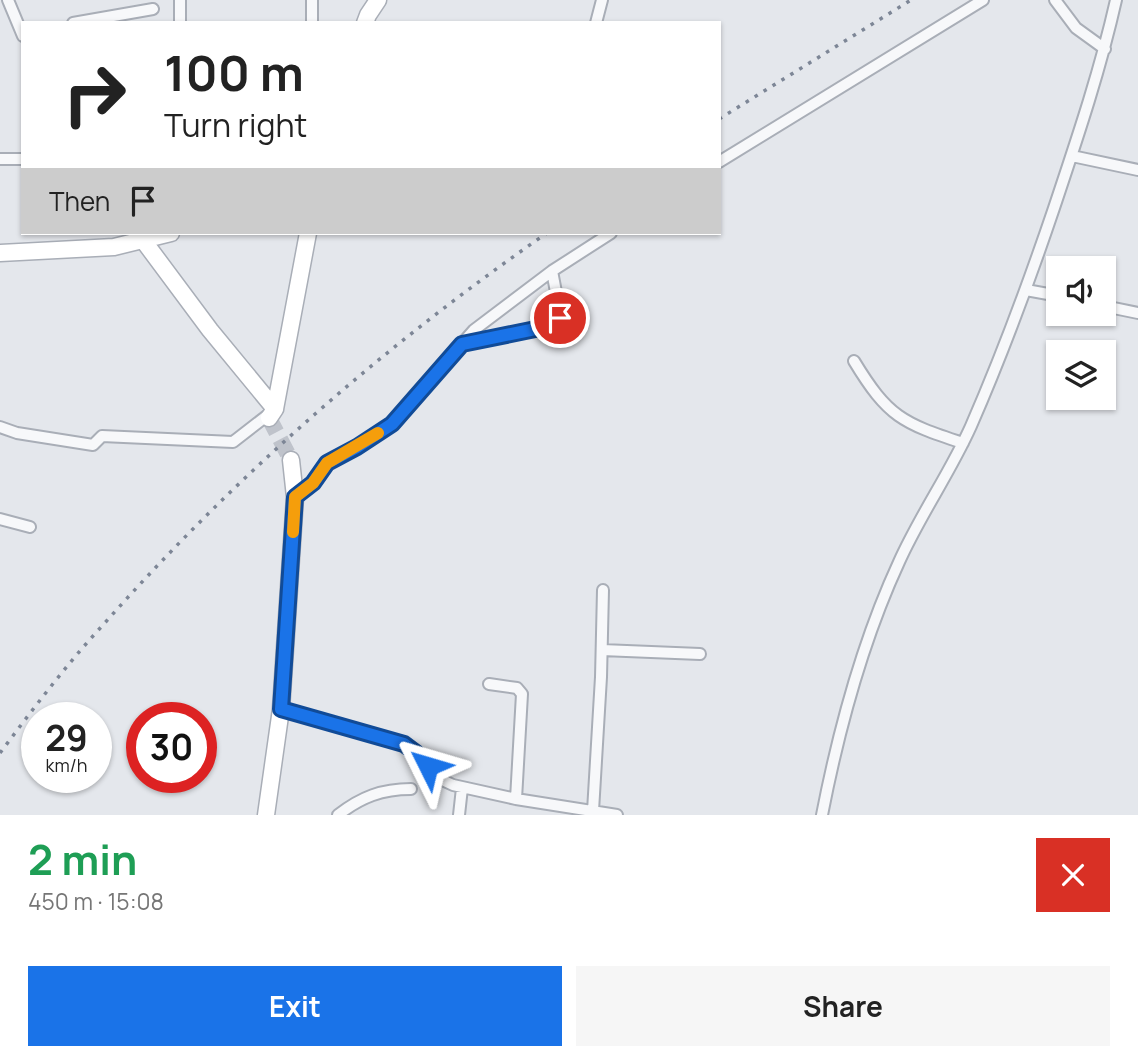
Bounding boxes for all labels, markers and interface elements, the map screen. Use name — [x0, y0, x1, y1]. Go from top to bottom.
text: 100 m — [164, 39, 304, 106]
icon: right — [49, 49, 140, 140]
text: Turn right — [164, 103, 307, 147]
icon: arrive — [124, 182, 162, 220]
text: Then — [49, 183, 110, 219]
map controls — [1046, 256, 1116, 410]
button: sound — [1046, 256, 1116, 326]
pin — [530, 288, 590, 348]
icon: arrive — [541, 299, 579, 337]
button: layers — [1046, 340, 1116, 410]
speed limit sign: 30 — [126, 702, 217, 793]
text: 29 — [45, 714, 88, 762]
position arrow — [391, 729, 465, 803]
text: km/h — [46, 753, 87, 777]
text: 2 min — [28, 830, 137, 888]
button: close — [1036, 838, 1110, 912]
text: 450 m · 15:08 — [28, 885, 164, 917]
button: Exit — [28, 966, 562, 1046]
button: Share — [576, 966, 1110, 1046]

